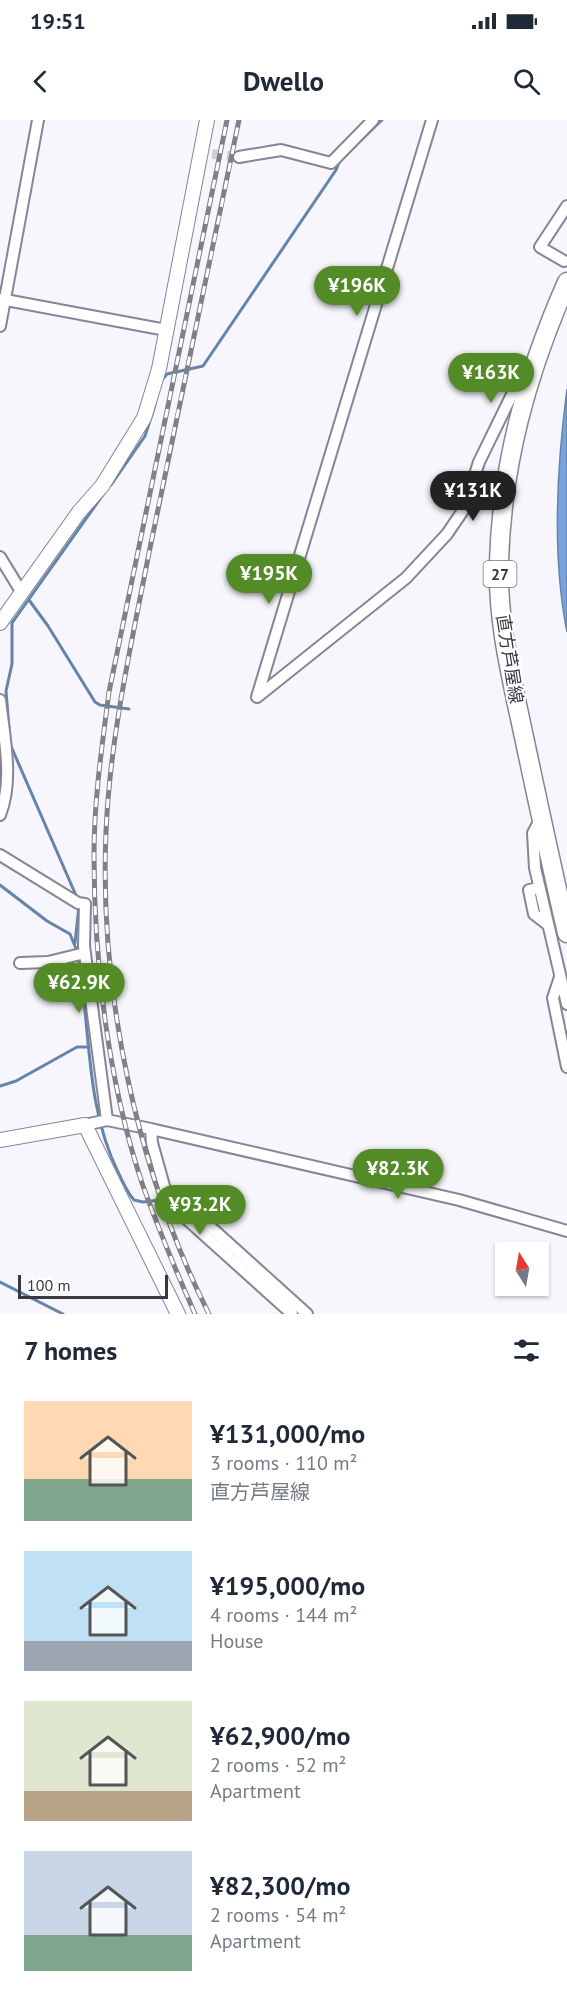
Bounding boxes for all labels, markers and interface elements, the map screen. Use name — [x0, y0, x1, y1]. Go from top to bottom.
text: 19:51 — [30, 7, 86, 35]
text: Dwello — [243, 64, 324, 98]
icon: back — [24, 65, 57, 98]
icon: search — [510, 65, 543, 98]
pin: ¥196K — [315, 266, 399, 317]
text: ¥196K — [328, 272, 386, 298]
pin: ¥163K — [449, 353, 533, 404]
text: ¥163K — [462, 359, 520, 385]
pin: ¥131K — [431, 471, 515, 522]
text: ¥131K — [444, 477, 502, 503]
pin: ¥195K — [227, 554, 311, 605]
text: ¥195K — [240, 560, 298, 586]
road number: 27 — [484, 561, 516, 587]
street label: 直方芦屋線 — [492, 613, 528, 705]
pin: ¥62.9K — [30, 963, 128, 1014]
text: ¥62.9K — [48, 969, 110, 995]
pin: ¥82.3K — [349, 1149, 447, 1200]
text: ¥82.3K — [367, 1155, 429, 1181]
pin: ¥93.2K — [151, 1185, 249, 1236]
text: ¥93.2K — [169, 1191, 231, 1217]
north arrow — [495, 1242, 549, 1296]
map controls — [495, 1242, 549, 1296]
scale bar — [18, 1272, 168, 1300]
text: 100 m — [27, 1275, 70, 1295]
text: 7 homes — [24, 1334, 117, 1367]
icon: filters — [510, 1334, 543, 1367]
text: ¥131,000/mo — [210, 1417, 365, 1450]
icon: home — [72, 1425, 144, 1497]
text: 3 rooms · 110 m² — [210, 1450, 357, 1476]
text: 直方芦屋線 — [210, 1479, 310, 1505]
text: ¥195,000/mo — [210, 1569, 365, 1602]
icon: home — [72, 1575, 144, 1647]
text: 4 rooms · 144 m² — [210, 1602, 357, 1628]
text: House — [210, 1628, 264, 1654]
text: ¥62,900/mo — [210, 1719, 351, 1752]
icon: home — [72, 1725, 144, 1797]
text: 2 rooms · 52 m² — [210, 1752, 346, 1778]
text: Apartment — [210, 1778, 301, 1804]
text: ¥82,300/mo — [210, 1869, 351, 1902]
icon: home — [72, 1875, 144, 1947]
text: 2 rooms · 54 m² — [210, 1902, 346, 1928]
text: Apartment — [210, 1928, 301, 1954]

